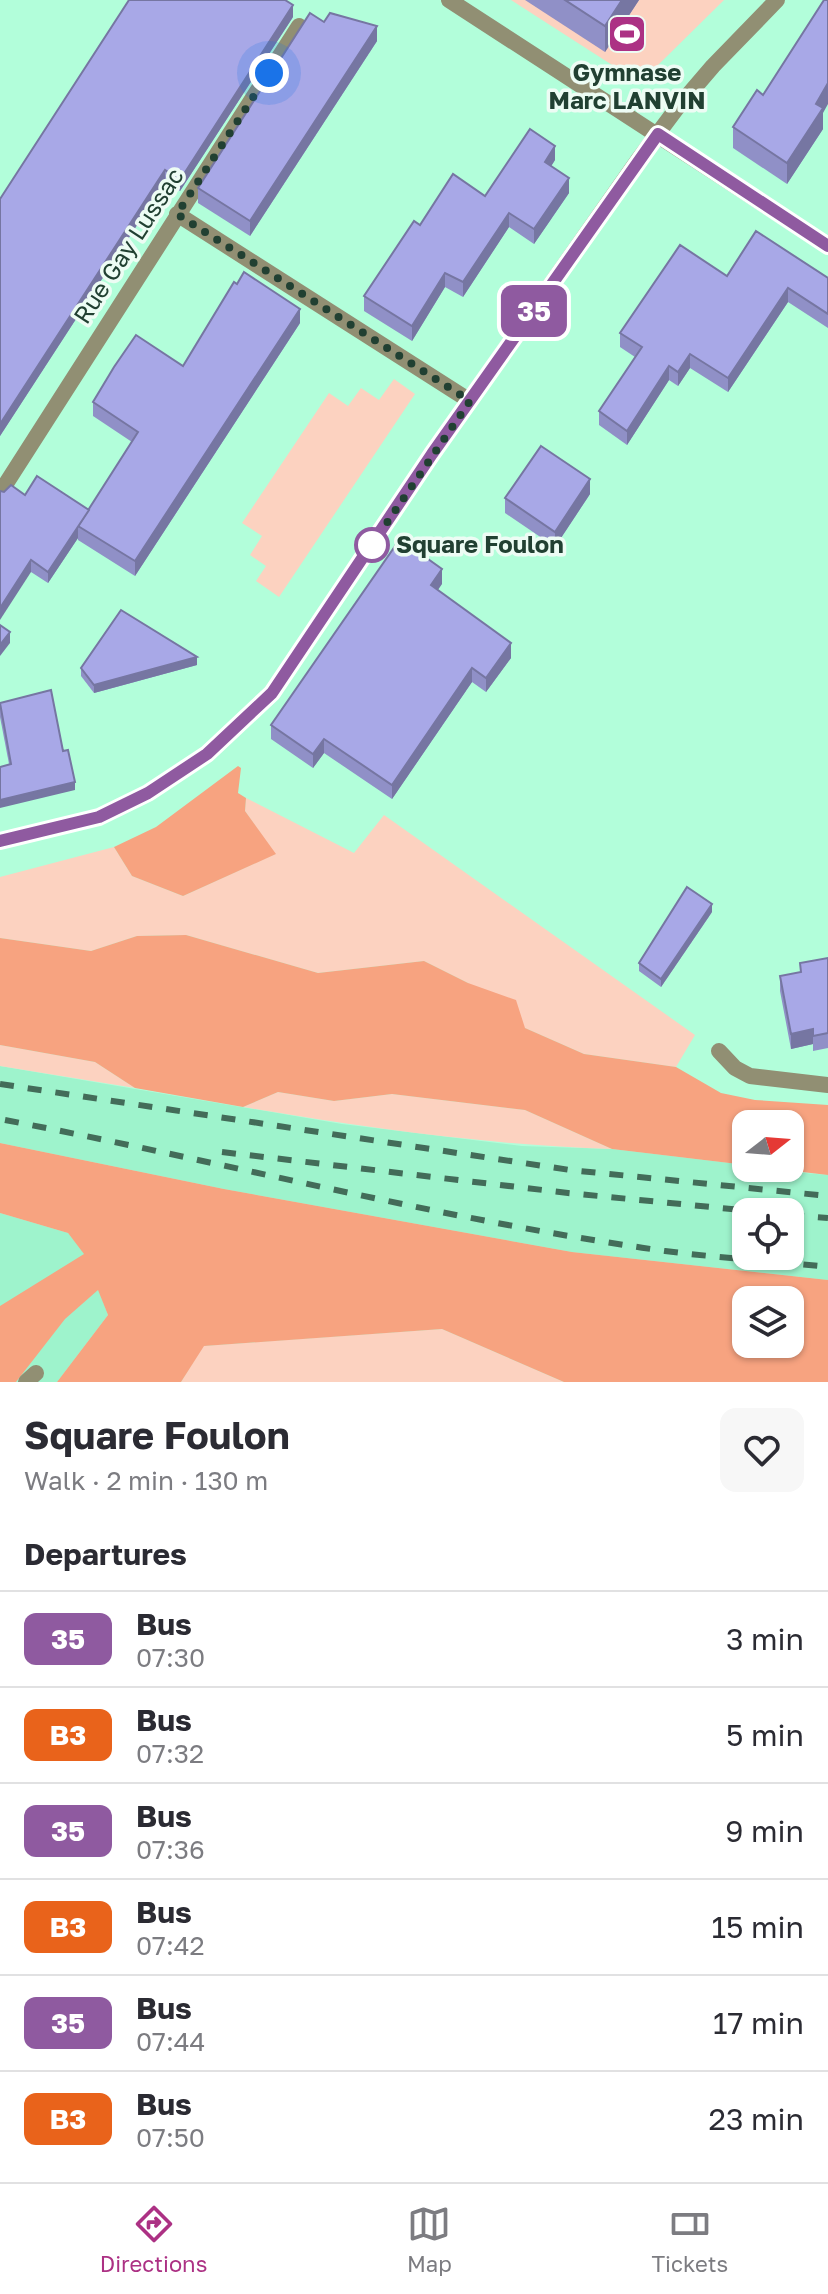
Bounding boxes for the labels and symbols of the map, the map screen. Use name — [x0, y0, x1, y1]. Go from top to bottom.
sports icon: Gymnase Marc LANVIN — [606, 13, 648, 55]
your location — [249, 53, 289, 93]
place label: Gymnase Marc LANVIN — [549, 57, 705, 114]
street label: Rue Gay Lussac — [67, 162, 189, 328]
line badge: 35 — [498, 285, 570, 337]
marker: Square Foulon — [355, 528, 389, 562]
place label: Square Foulon — [396, 529, 564, 558]
north arrow — [732, 1110, 804, 1182]

